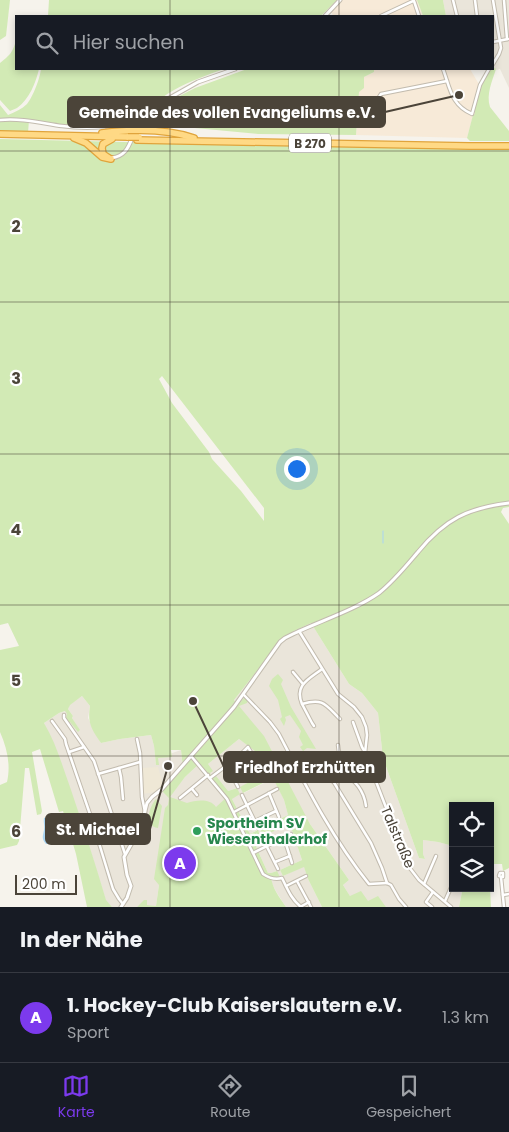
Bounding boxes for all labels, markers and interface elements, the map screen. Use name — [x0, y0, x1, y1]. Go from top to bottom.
search box — [15, 15, 494, 70]
icon: search — [33, 29, 61, 57]
text: Hier suchen — [73, 29, 184, 56]
callout: Gemeinde des vollen Evangeliums e.V. — [68, 97, 385, 127]
text: Gemeinde des vollen Evangeliums e.V. — [79, 102, 375, 123]
road number: B 270 — [289, 134, 331, 152]
text: 2 — [11, 215, 21, 238]
text: 3 — [11, 367, 21, 390]
your location — [284, 456, 310, 482]
text: 4 — [11, 518, 22, 541]
text: 5 — [11, 669, 21, 692]
callout: Friedhof Erzhütten — [224, 752, 385, 782]
text: Friedhof Erzhütten — [235, 757, 375, 778]
map controls — [449, 802, 494, 892]
button: locate — [449, 802, 494, 847]
street label: Talstraße — [376, 803, 420, 871]
place label: Sportheim SV Wiesenthalerhof — [207, 813, 327, 849]
callout: St. Michael — [46, 814, 150, 844]
text: St. Michael — [56, 819, 140, 840]
text: 6 — [11, 820, 21, 843]
marker: Sportheim SV Wiesenthalerhof — [191, 825, 203, 837]
pin: A — [164, 844, 196, 882]
button: layers — [449, 847, 494, 892]
scale bar — [15, 872, 78, 895]
text: 200 m — [22, 874, 66, 894]
text: In der Nähe — [20, 925, 143, 954]
text: 1. Hockey-Club Kaiserslautern e.V. — [67, 992, 402, 1019]
text: A — [30, 1006, 42, 1029]
text: 1.3 km — [442, 1006, 489, 1029]
text: Sport — [67, 1021, 109, 1044]
tab: Karte — [58, 1072, 95, 1123]
tab: Route — [210, 1072, 251, 1123]
tab: Gespeichert — [366, 1072, 451, 1123]

